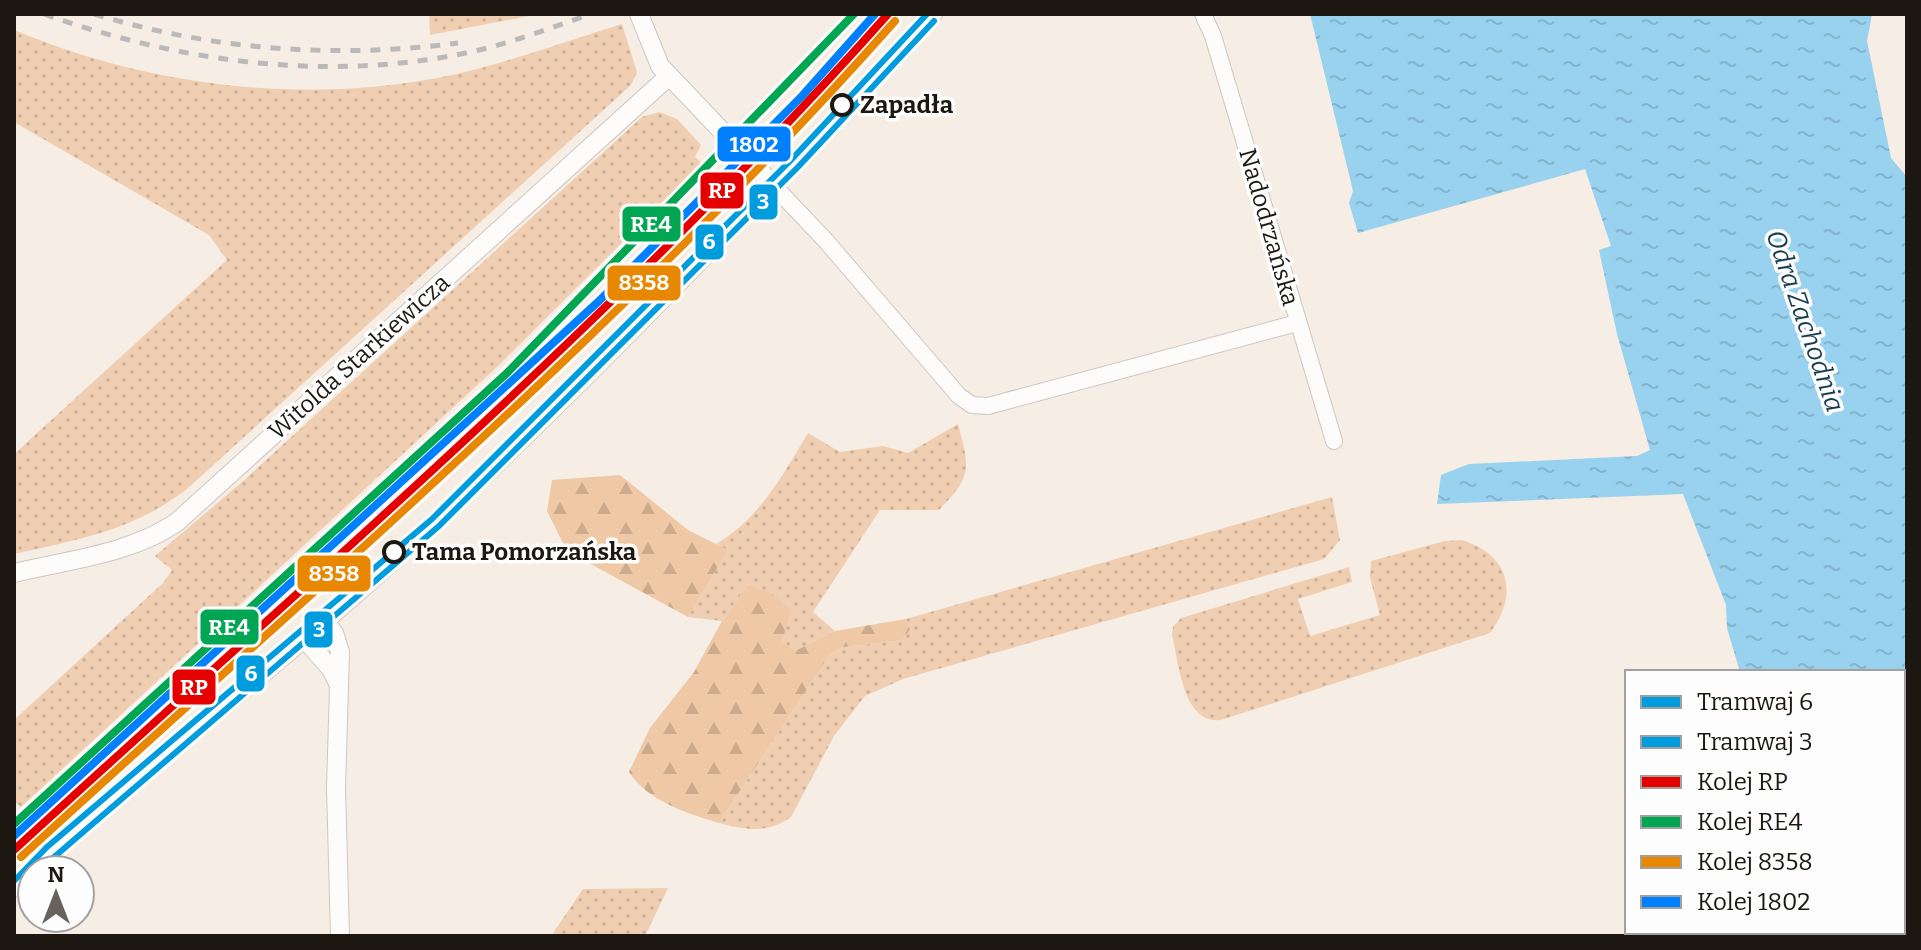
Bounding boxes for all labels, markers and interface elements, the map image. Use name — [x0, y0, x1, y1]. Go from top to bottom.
place label: Zapadła — [860, 91, 954, 119]
marker: Zapadła — [831, 94, 853, 116]
line badge: 1802 — [716, 125, 792, 163]
text: 1802 — [729, 131, 779, 158]
street label: Nadodrzańska — [1233, 145, 1305, 309]
line badge: RP — [699, 171, 745, 210]
text: RP — [708, 177, 736, 204]
line badge: 3 — [748, 183, 779, 221]
text: 3 — [757, 188, 769, 215]
line badge: RE4 — [621, 205, 682, 243]
text: RE4 — [630, 211, 672, 238]
line badge: 6 — [694, 223, 725, 261]
water label: Odra Zachodnia — [1759, 226, 1851, 416]
text: 6 — [702, 228, 716, 255]
line badge: 8358 — [606, 264, 682, 302]
street label: Witolda Starkiewicza — [263, 268, 455, 446]
text: 8358 — [619, 269, 669, 296]
place label: Tama Pomorzańska — [412, 538, 637, 566]
marker: Tama Pomorzańska — [383, 541, 405, 563]
line badge: 8358 — [296, 554, 372, 593]
text: 8358 — [309, 560, 359, 587]
line badge: RE4 — [199, 608, 260, 646]
line badge: 3 — [303, 610, 334, 649]
text: RE4 — [208, 614, 250, 641]
text: 3 — [313, 616, 325, 643]
line badge: 6 — [235, 654, 266, 693]
text: 6 — [244, 660, 258, 687]
line badge: RP — [171, 668, 217, 706]
legend — [1625, 670, 1905, 934]
text: RP — [180, 674, 208, 701]
text: Tramwaj 6 — [1697, 688, 1813, 716]
text: Tramwaj 3 — [1697, 728, 1813, 756]
text: Kolej RP — [1697, 768, 1788, 796]
text: Kolej RE4 — [1697, 808, 1802, 836]
text: Kolej 8358 — [1697, 848, 1813, 876]
north arrow — [16, 854, 96, 934]
text: N — [48, 861, 65, 888]
text: Kolej 1802 — [1697, 888, 1810, 916]

